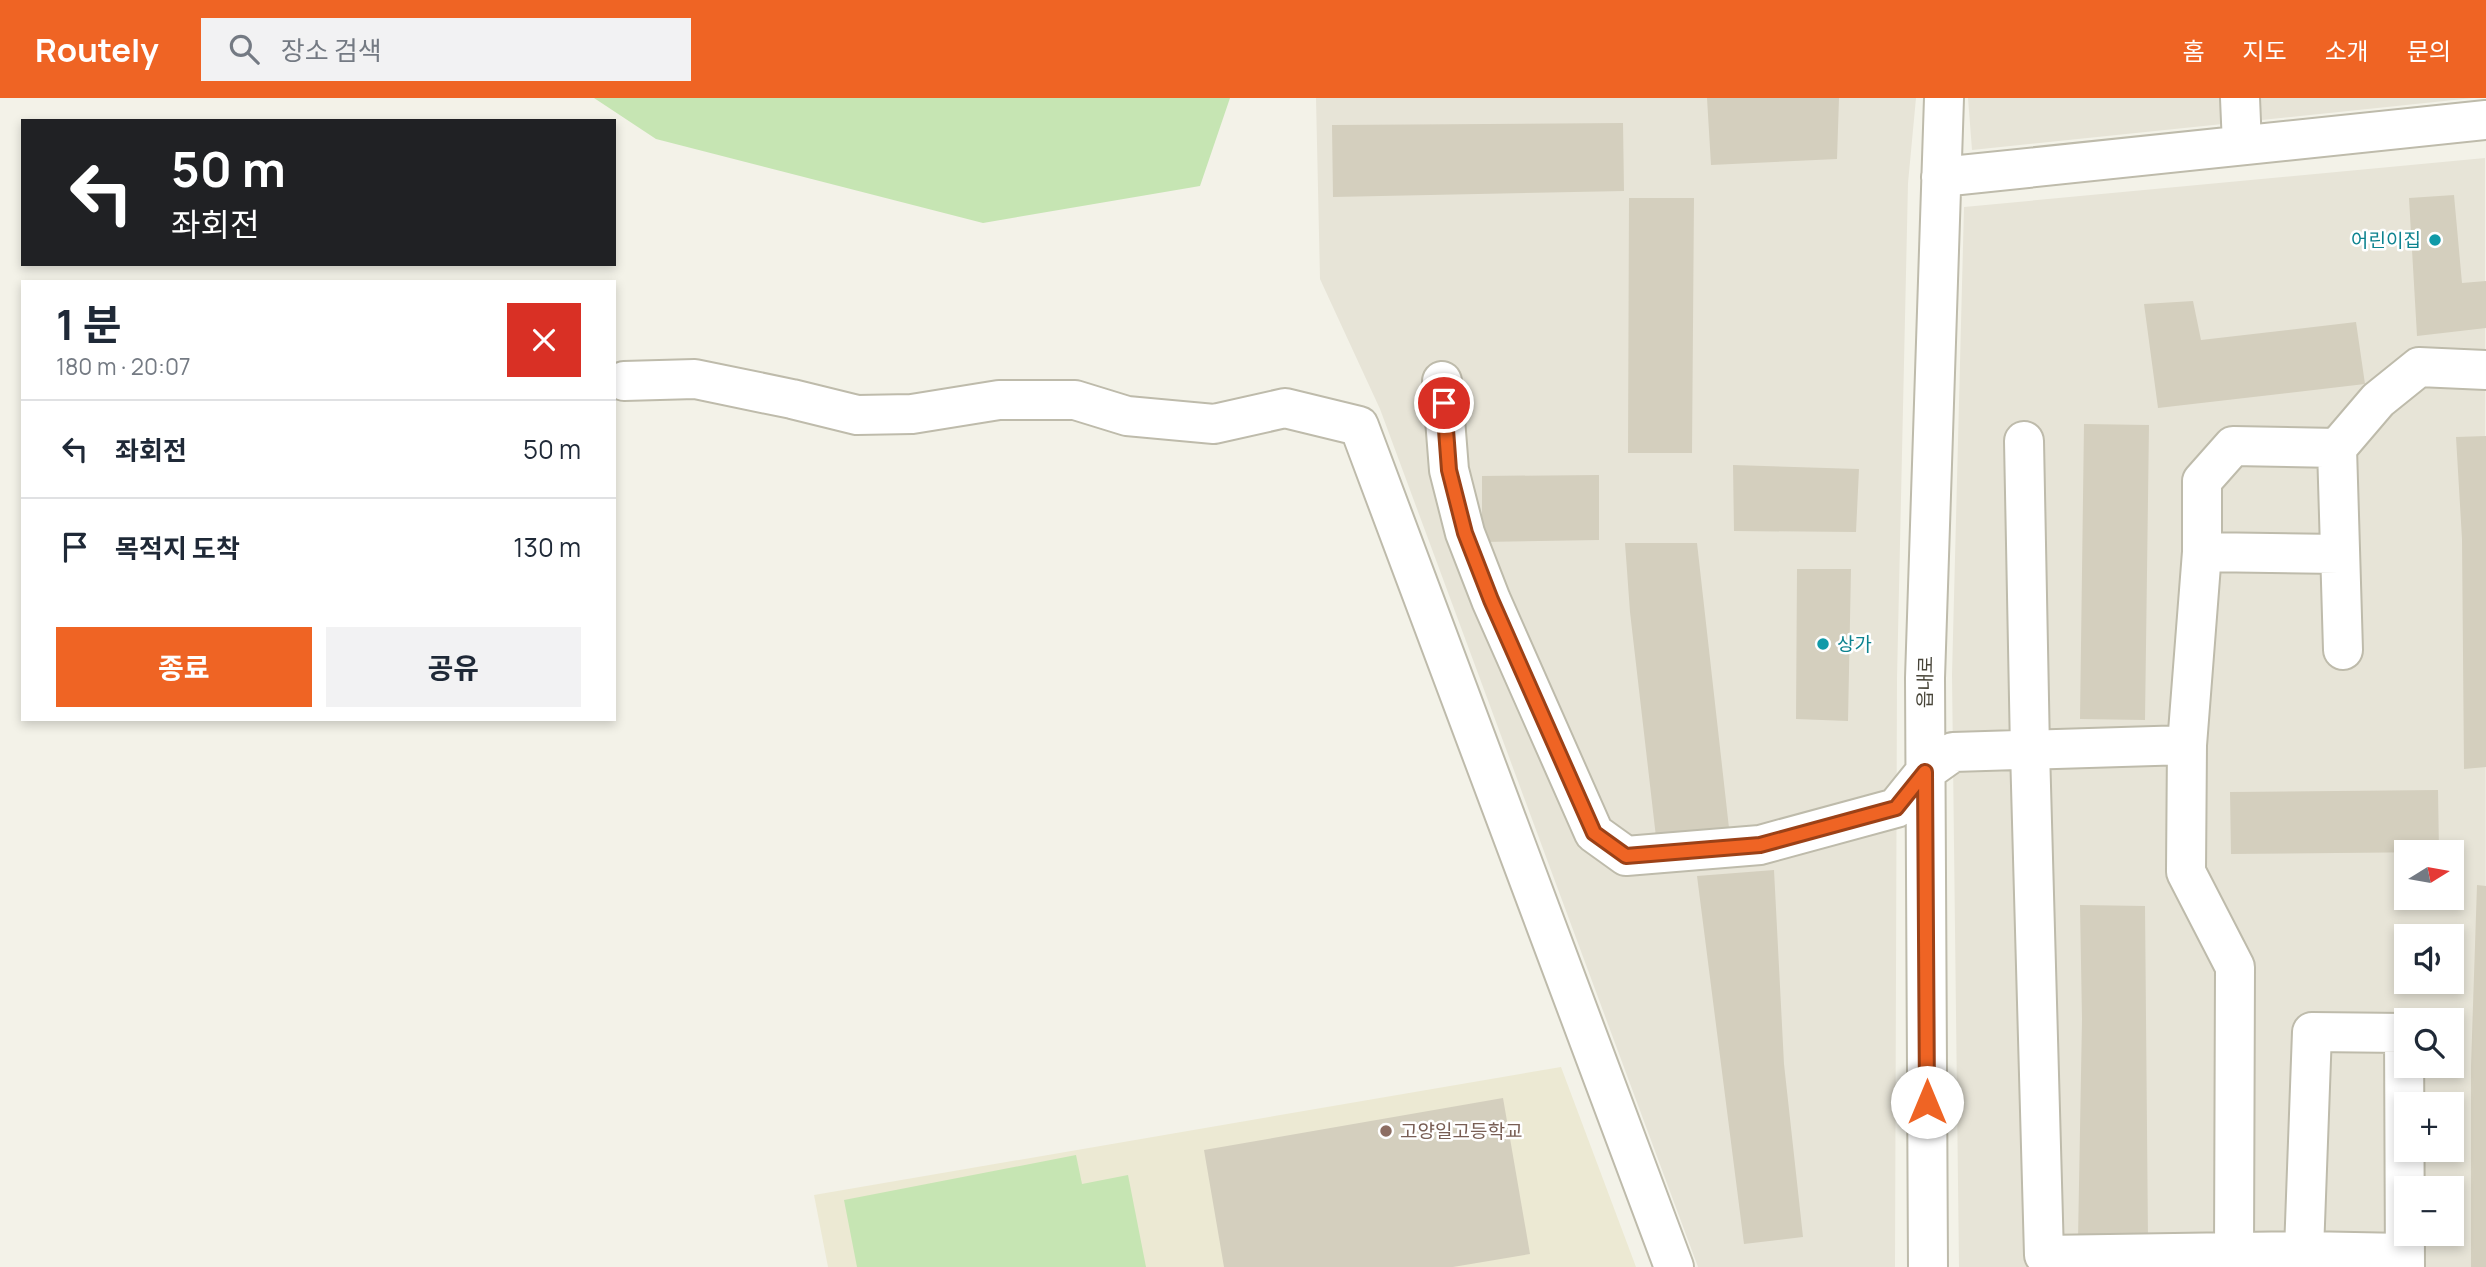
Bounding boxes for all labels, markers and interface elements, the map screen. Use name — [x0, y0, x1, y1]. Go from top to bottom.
search box — [201, 18, 691, 81]
text: Routely — [35, 27, 159, 72]
icon: search — [225, 30, 263, 68]
text: 장소 검색 — [281, 32, 382, 68]
text: 홈 — [2182, 34, 2204, 67]
text: 지도 — [2242, 34, 2287, 67]
text: 소개 — [2325, 34, 2369, 67]
text: 문의 — [2407, 34, 2451, 67]
text: 50 m — [171, 135, 286, 202]
icon: left — [56, 147, 147, 238]
text: 좌회전 — [171, 202, 259, 246]
place label: 어린이집 — [2351, 227, 2421, 253]
marker: 어린이집 — [2427, 232, 2443, 248]
text: 1 분 — [56, 295, 121, 353]
button: close — [507, 303, 581, 377]
text: 180 m · 20:07 — [56, 350, 190, 382]
pin — [1414, 373, 1474, 433]
icon: arrive — [1425, 384, 1463, 422]
icon: left — [56, 430, 94, 468]
text: 50 m — [523, 431, 581, 467]
text: 좌회전 — [115, 432, 187, 468]
icon: arrive — [56, 528, 94, 566]
text: 130 m — [513, 529, 581, 565]
text: 목적지 도착 — [115, 530, 240, 566]
button: 종료 — [56, 627, 312, 707]
button: 공유 — [326, 627, 581, 707]
place label: 상가 — [1837, 631, 1872, 657]
marker: 상가 — [1815, 636, 1831, 652]
street label: 읍내로 — [1912, 656, 1938, 708]
north arrow — [2394, 840, 2464, 910]
map controls — [2394, 840, 2464, 1246]
button: sound — [2394, 924, 2464, 994]
button: search — [2394, 1008, 2464, 1078]
position arrow — [1890, 1065, 1964, 1139]
button: + — [2394, 1092, 2464, 1162]
place label: 고양일고등학교 — [1400, 1118, 1522, 1144]
marker: 고양일고등학교 — [1378, 1123, 1394, 1139]
button: − — [2394, 1176, 2464, 1246]

